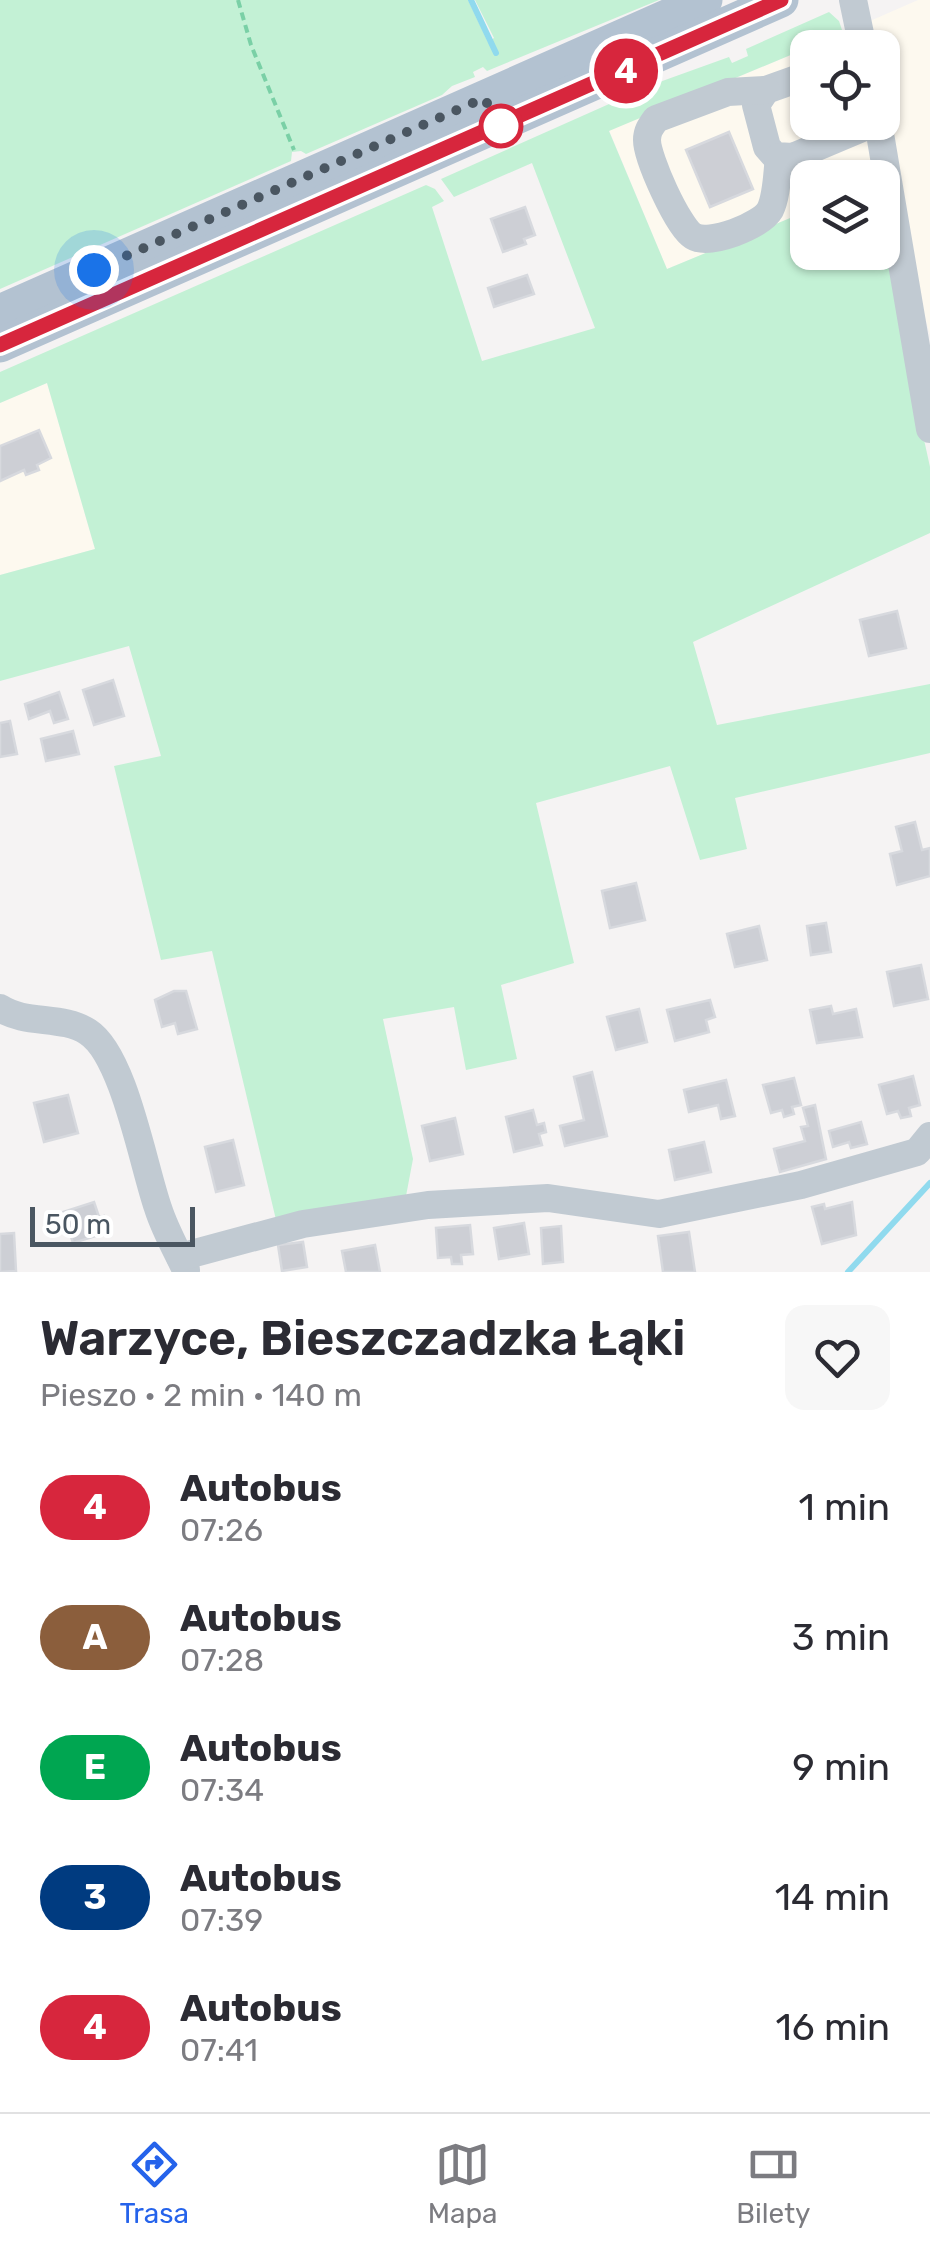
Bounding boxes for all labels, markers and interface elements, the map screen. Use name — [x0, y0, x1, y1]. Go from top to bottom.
map controls — [790, 30, 900, 270]
button: locate — [790, 30, 900, 140]
line badge: 4 — [594, 38, 658, 104]
text: 4 — [614, 50, 638, 92]
unlabelled marker — [480, 105, 522, 147]
button: layers — [790, 160, 900, 270]
your location — [69, 245, 119, 295]
scale bar — [30, 1202, 195, 1246]
text: 50 m — [45, 1208, 111, 1241]
button: heart — [785, 1305, 890, 1410]
text: Warzyce, Bieszczadzka Łąki — [40, 1310, 685, 1367]
text: Pieszo · 2 min · 140 m — [40, 1376, 362, 1414]
text: Autobus — [180, 1465, 342, 1511]
text: 1 min — [798, 1484, 890, 1530]
text: 4 — [83, 1486, 107, 1528]
text: 07:26 — [180, 1511, 263, 1549]
text: Autobus — [180, 1595, 342, 1641]
text: 3 min — [792, 1614, 890, 1660]
text: A — [82, 1616, 108, 1658]
text: 07:28 — [180, 1641, 264, 1679]
text: Autobus — [180, 1725, 342, 1771]
text: 9 min — [792, 1744, 890, 1790]
text: E — [84, 1746, 106, 1788]
text: 07:34 — [180, 1771, 264, 1809]
text: Autobus — [180, 1855, 342, 1901]
text: 14 min — [775, 1874, 890, 1920]
text: 3 — [83, 1876, 107, 1918]
text: 07:39 — [180, 1901, 263, 1939]
text: Autobus — [180, 1985, 342, 2031]
text: 16 min — [776, 2004, 890, 2050]
text: 4 — [83, 2006, 107, 2048]
text: 07:41 — [180, 2031, 258, 2069]
tab: Trasa — [119, 2137, 189, 2230]
tab: Mapa — [428, 2137, 498, 2230]
tab: Bilety — [736, 2137, 811, 2230]

